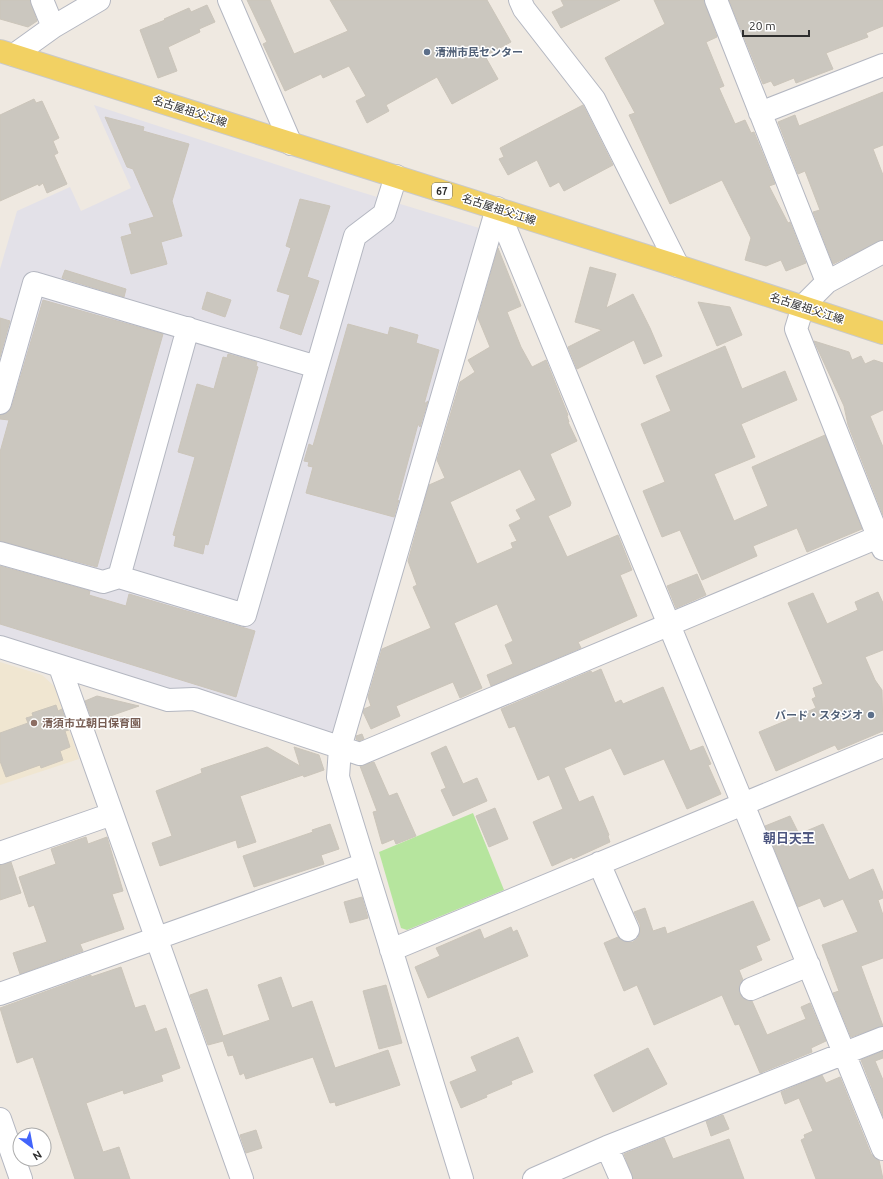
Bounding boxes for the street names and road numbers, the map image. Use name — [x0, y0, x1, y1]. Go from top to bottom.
street label: 名古屋祖父江線 — [152, 93, 228, 129]
road number: 67 — [432, 183, 452, 199]
street label: 名古屋祖父江線 — [461, 191, 537, 227]
street label: 名古屋祖父江線 — [769, 290, 845, 326]

